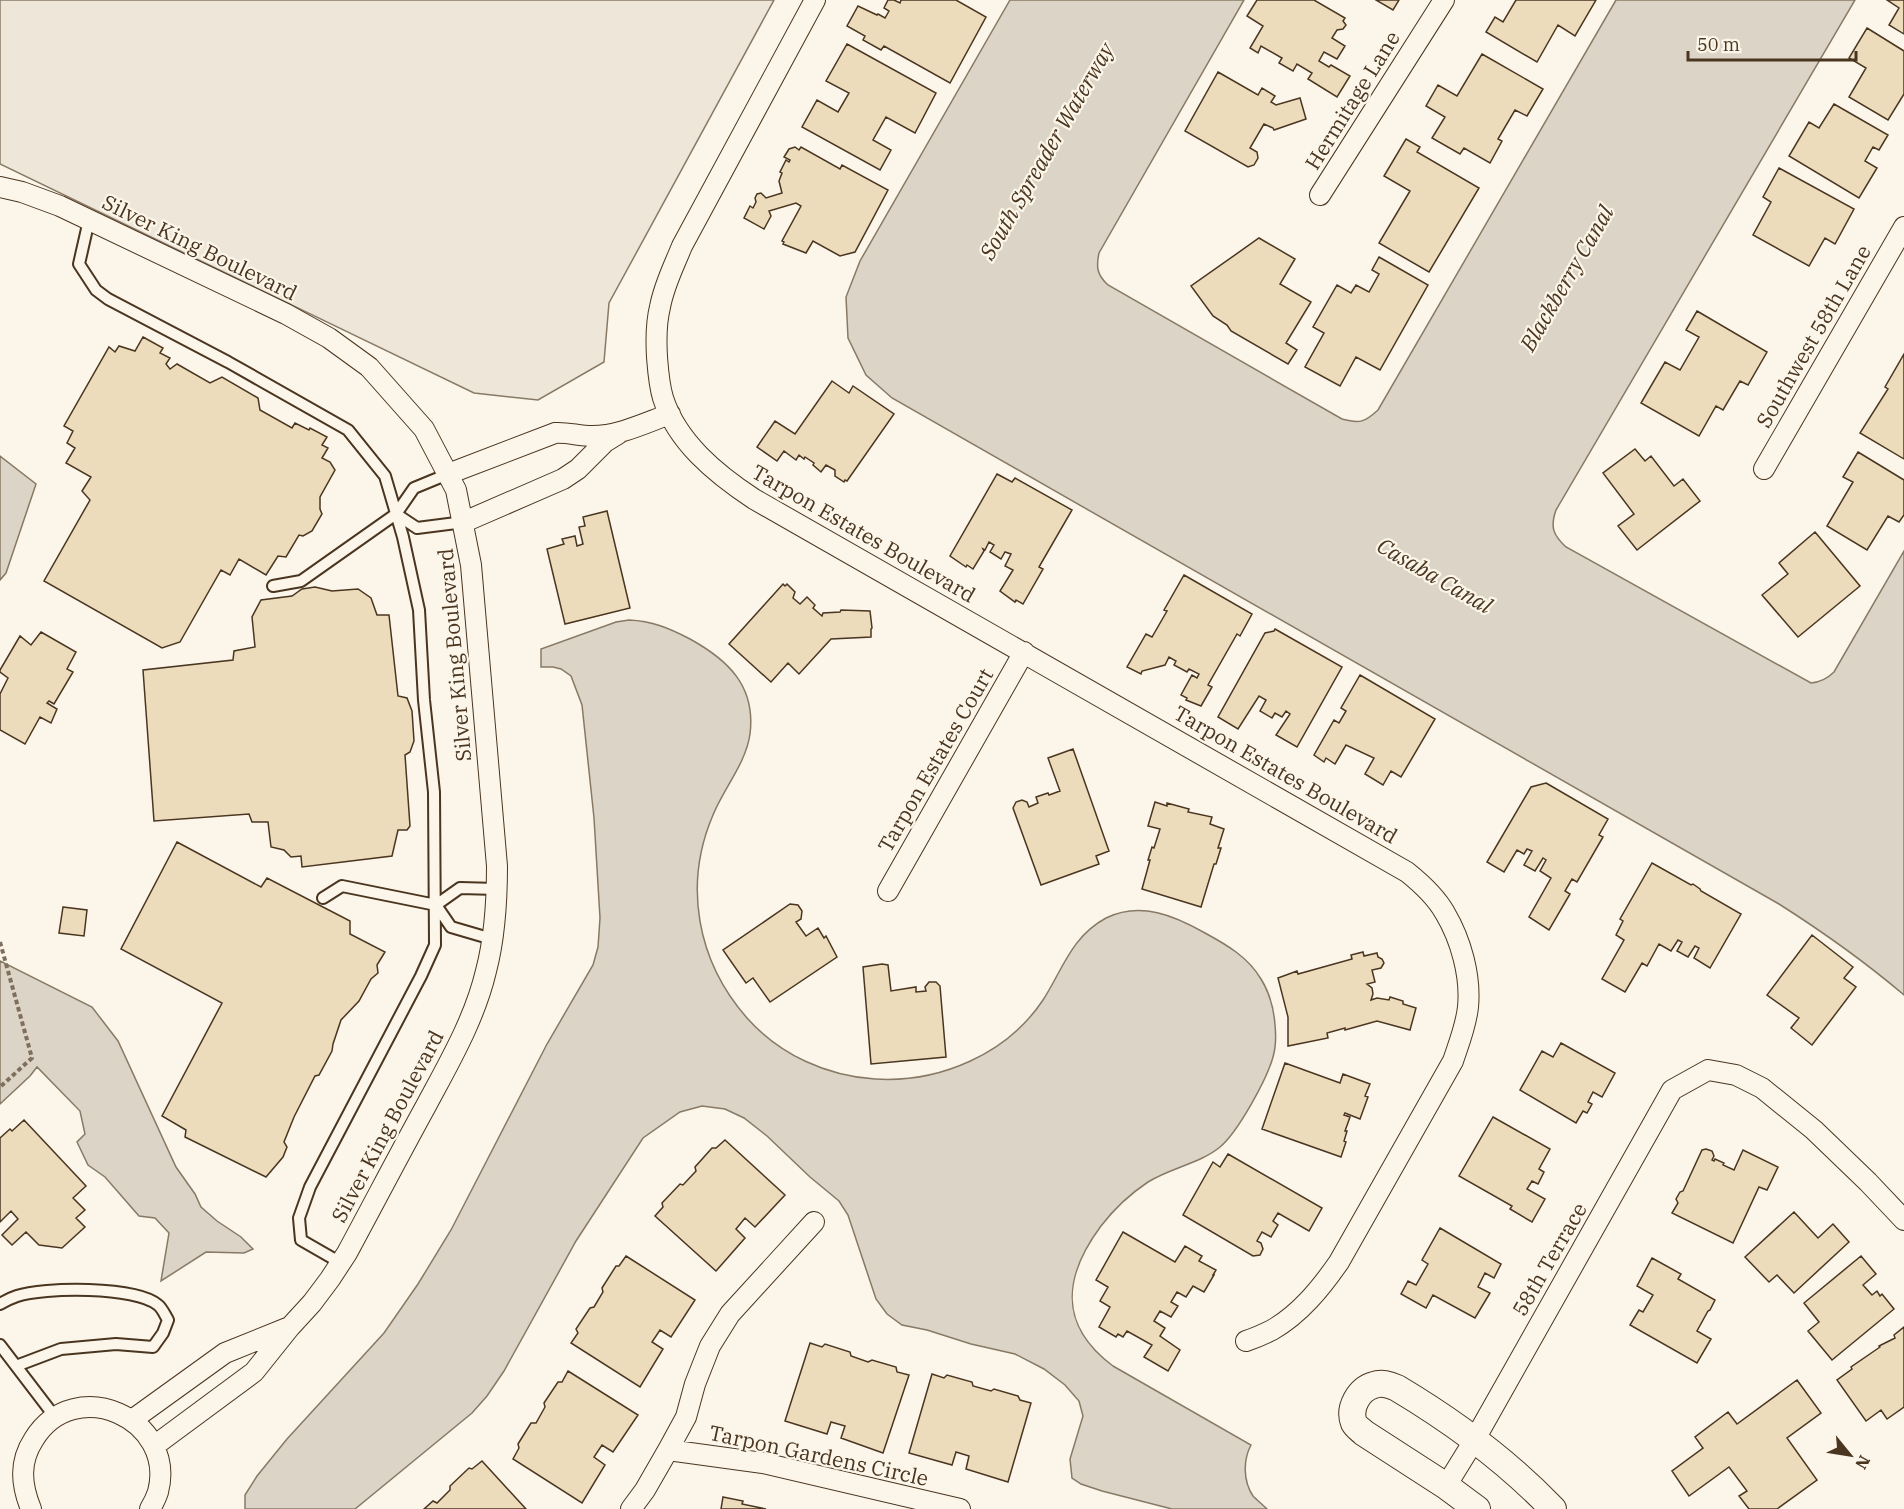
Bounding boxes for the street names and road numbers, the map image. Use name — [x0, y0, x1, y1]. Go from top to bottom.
street label: Hermitage Lane — [1298, 25, 1406, 175]
street label: Silver King Boulevard — [98, 188, 302, 307]
street label: Southwest 58th Lane — [1749, 240, 1877, 432]
street label: Tarpon Estates Boulevard — [747, 457, 981, 609]
street label: Silver King Boulevard — [431, 547, 477, 763]
street label: Tarpon Estates Court — [871, 663, 999, 857]
street label: Tarpon Estates Boulevard — [1169, 698, 1403, 850]
street label: Silver King Boulevard — [324, 1025, 450, 1227]
street label: 58th Terrace — [1505, 1197, 1593, 1321]
street label: Tarpon Gardens Circle — [707, 1418, 931, 1492]

